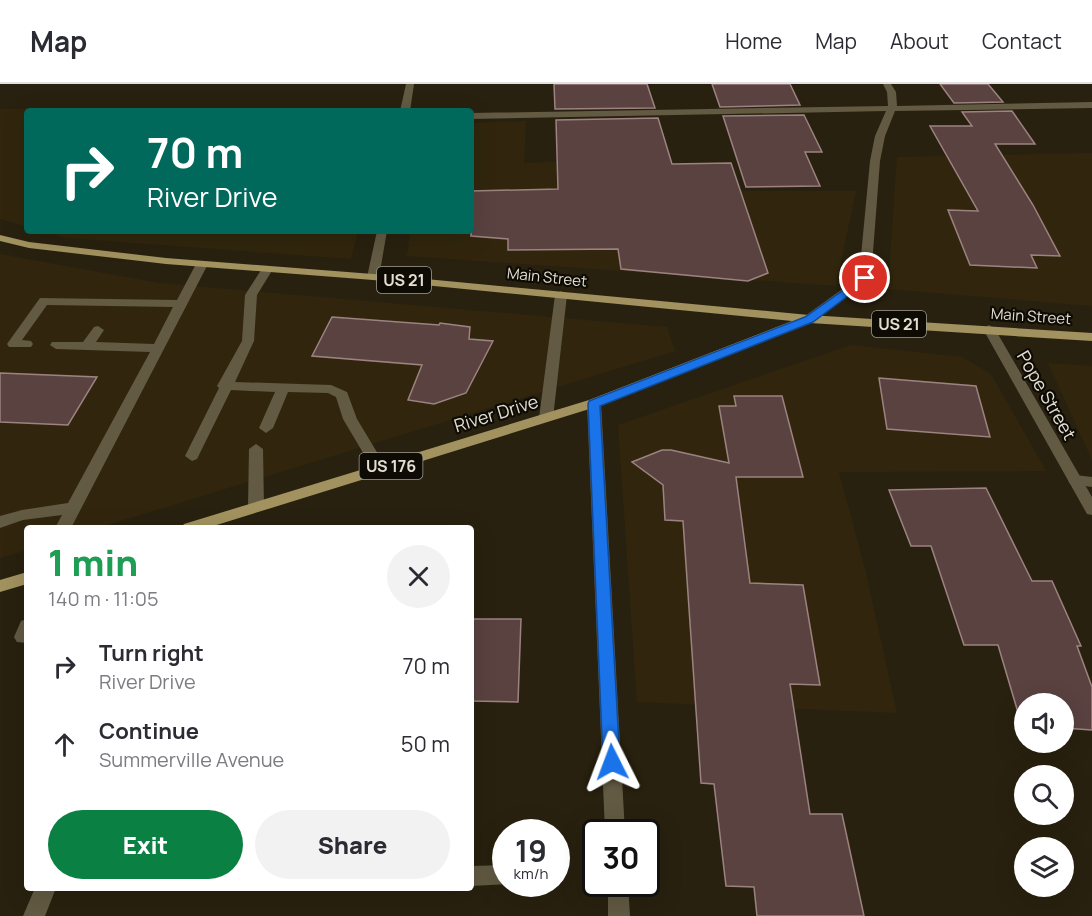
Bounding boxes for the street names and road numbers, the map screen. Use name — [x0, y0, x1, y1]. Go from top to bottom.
street label: Main Street — [506, 262, 588, 292]
road number: US 21 — [377, 267, 431, 293]
street label: Main Street — [990, 303, 1072, 329]
road number: US 21 — [872, 311, 926, 337]
street label: Pope Street — [1012, 346, 1082, 444]
street label: River Drive — [451, 389, 541, 437]
road number: US 176 — [360, 453, 422, 479]

